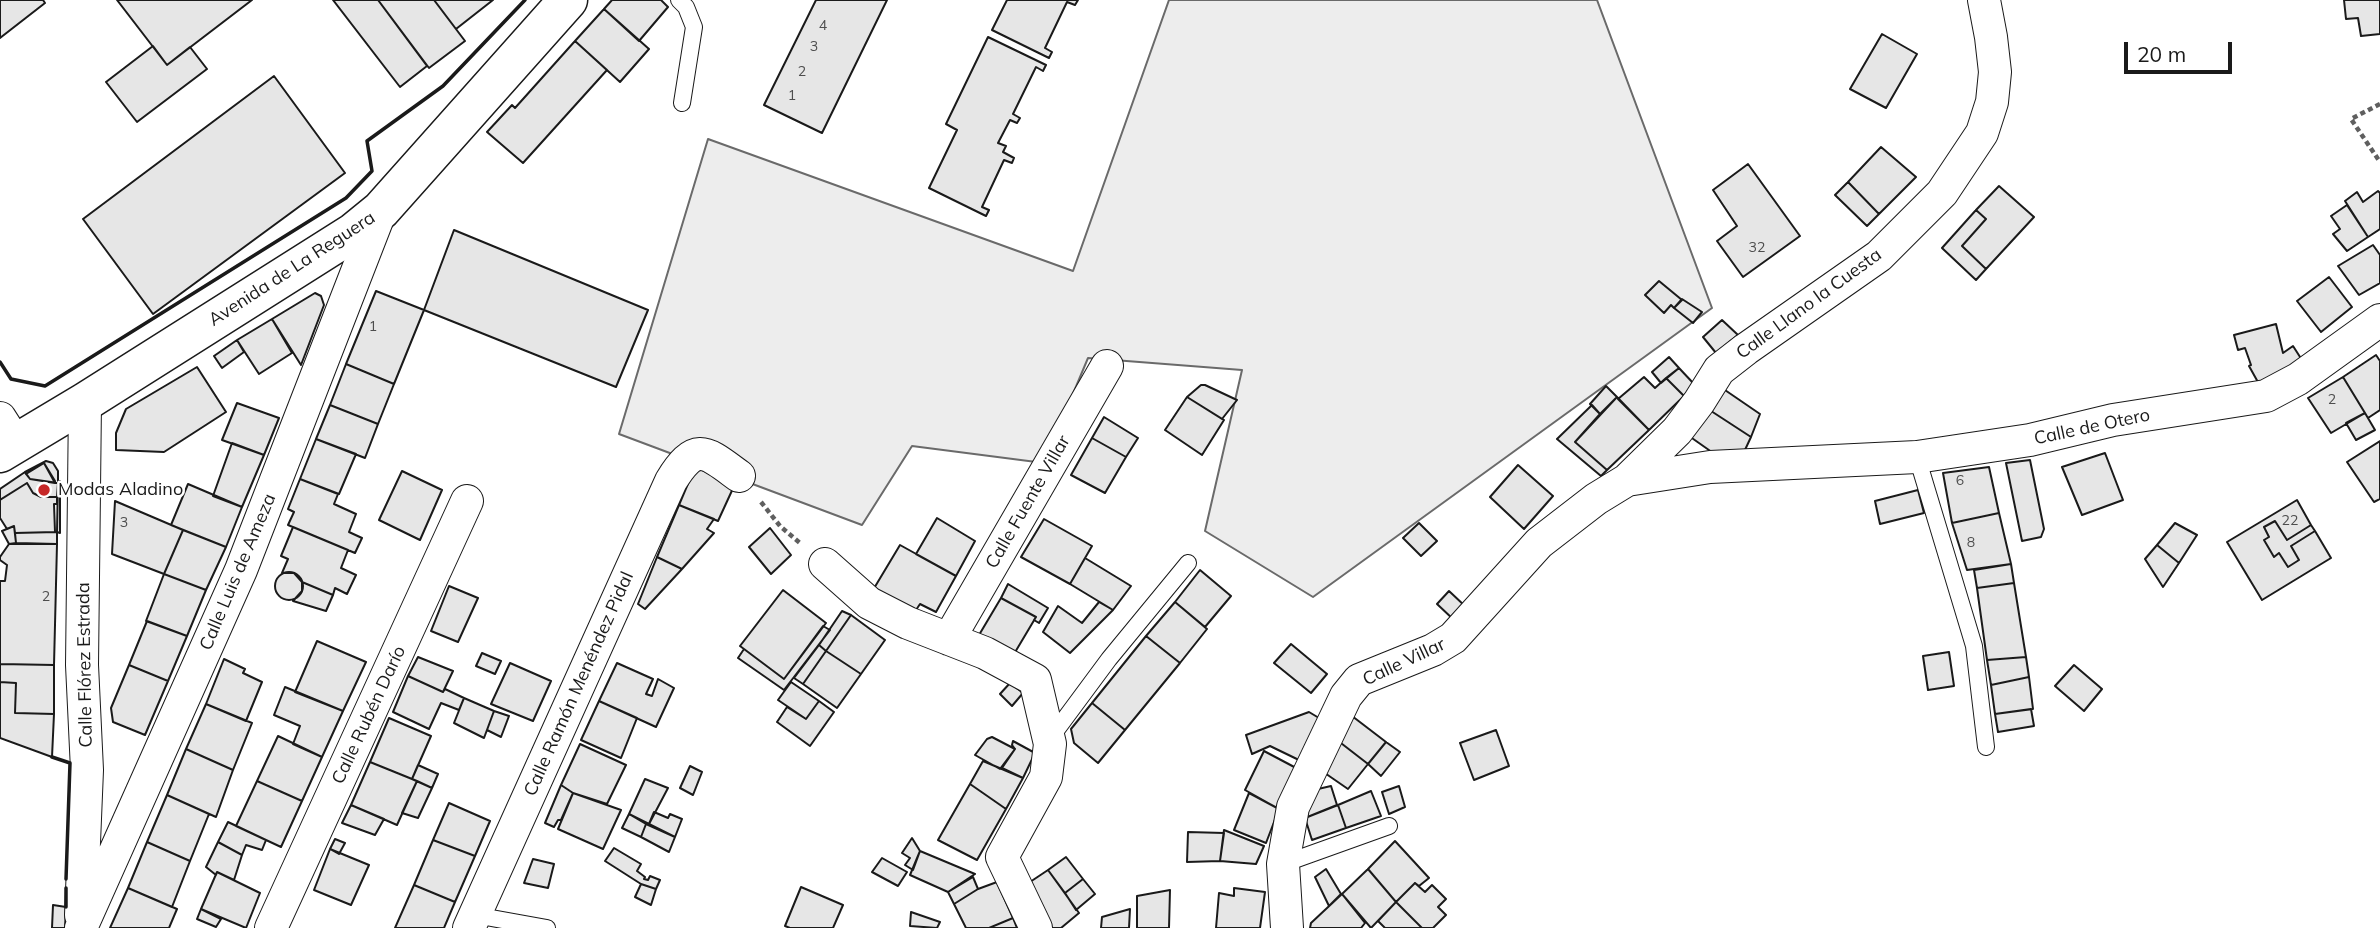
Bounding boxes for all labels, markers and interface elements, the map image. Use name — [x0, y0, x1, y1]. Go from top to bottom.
house number: 4 — [819, 18, 827, 34]
scale bar — [2128, 28, 2236, 72]
house number: 3 — [810, 39, 818, 55]
text: 20 m — [2137, 41, 2186, 67]
house number: 2 — [798, 64, 806, 80]
house number: 1 — [788, 88, 796, 104]
street label: Avenida de La Reguera — [205, 207, 379, 331]
house number: 32 — [1749, 240, 1765, 256]
street label: Calle Llano la Cuesta — [1732, 244, 1886, 364]
house number: 1 — [369, 319, 377, 335]
house number: 2 — [2328, 392, 2336, 408]
street label: Calle de Otero — [2032, 404, 2152, 450]
street label: Calle Fuente Villar — [981, 432, 1075, 572]
house number: 6 — [1956, 473, 1964, 489]
place label: Modas Aladino — [58, 479, 183, 501]
marker: Modas Aladino — [36, 482, 52, 498]
street label: Calle Luis de Ameza — [195, 490, 281, 654]
house number: 22 — [2282, 513, 2298, 529]
house number: 3 — [120, 515, 128, 531]
house number: 8 — [1967, 535, 1975, 551]
street label: Calle Ramón Menéndez Pidal — [520, 569, 638, 799]
street label: Calle Flórez Estrada — [73, 582, 97, 748]
house number: 2 — [42, 589, 50, 605]
street label: Calle Villar — [1359, 633, 1449, 691]
street label: Calle Rubén Darío — [328, 643, 410, 787]

